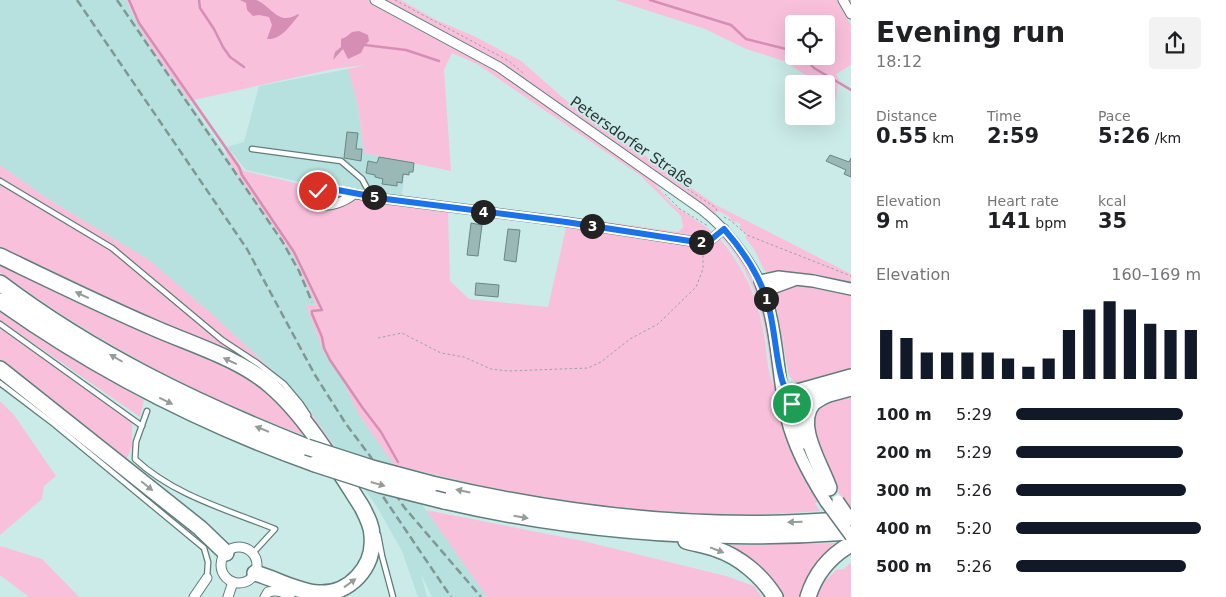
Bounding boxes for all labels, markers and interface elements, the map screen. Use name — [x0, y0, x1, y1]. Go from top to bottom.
map controls — [785, 15, 835, 125]
button: locate — [785, 15, 835, 65]
text: Evening run — [876, 16, 1065, 49]
button: share — [1149, 17, 1201, 69]
text: 18:12 — [876, 52, 922, 71]
button: layers — [785, 75, 835, 125]
street label: Petersdorfer Straße — [567, 93, 697, 191]
text: Distance — [876, 108, 937, 124]
text: Time — [987, 108, 1021, 124]
text: Pace — [1098, 108, 1131, 124]
text: 0.55 — [876, 124, 928, 148]
text: 2:59 — [987, 124, 1039, 148]
text: 5:26 — [1098, 124, 1150, 148]
text: km — [928, 130, 954, 146]
text: /km — [1150, 130, 1181, 146]
pin — [297, 170, 339, 212]
icon: check — [304, 177, 332, 205]
pin: 5 — [362, 184, 386, 210]
text: 5 — [370, 189, 379, 205]
text: Elevation — [876, 193, 941, 209]
text: Heart rate — [987, 193, 1059, 209]
text: kcal — [1098, 193, 1126, 209]
pin: 4 — [470, 200, 496, 224]
text: 4 — [479, 204, 488, 220]
text: 9 — [876, 209, 891, 233]
text: 141 — [987, 209, 1031, 233]
text: 35 — [1098, 209, 1127, 233]
pin: 3 — [580, 214, 604, 238]
text: m — [891, 215, 909, 231]
text: bpm — [1031, 215, 1067, 231]
text: 3 — [588, 218, 597, 234]
pin: 2 — [688, 230, 714, 254]
text: 2 — [697, 234, 706, 250]
text: Elevation — [876, 265, 950, 284]
text: 160–169 m — [1111, 265, 1201, 284]
pin: 1 — [754, 286, 778, 312]
one-way arrow — [75, 291, 89, 299]
text: 1 — [762, 291, 771, 307]
one-way arrow — [109, 354, 122, 363]
one-way arrow — [223, 357, 237, 365]
pin — [771, 383, 813, 425]
icon: arrive — [778, 390, 806, 418]
one-way arrow — [158, 397, 173, 405]
text: 100 m — [876, 405, 932, 424]
text: 5:29 — [956, 405, 992, 424]
one-way arrow — [255, 424, 269, 432]
text: 200 m — [876, 443, 932, 462]
text: 5:29 — [956, 443, 992, 462]
one-way arrow — [141, 481, 154, 492]
one-way arrow — [371, 481, 386, 489]
text: 300 m — [876, 481, 932, 500]
text: 5:26 — [956, 481, 992, 500]
one-way arrow — [455, 487, 470, 495]
one-way arrow — [513, 513, 529, 521]
one-way arrow — [787, 518, 803, 526]
text: 400 m — [876, 519, 932, 538]
text: 5:20 — [956, 519, 992, 538]
one-way arrow — [709, 547, 724, 554]
text: 500 m — [876, 557, 932, 576]
text: 5:26 — [956, 557, 992, 576]
one-way arrow — [343, 578, 357, 588]

